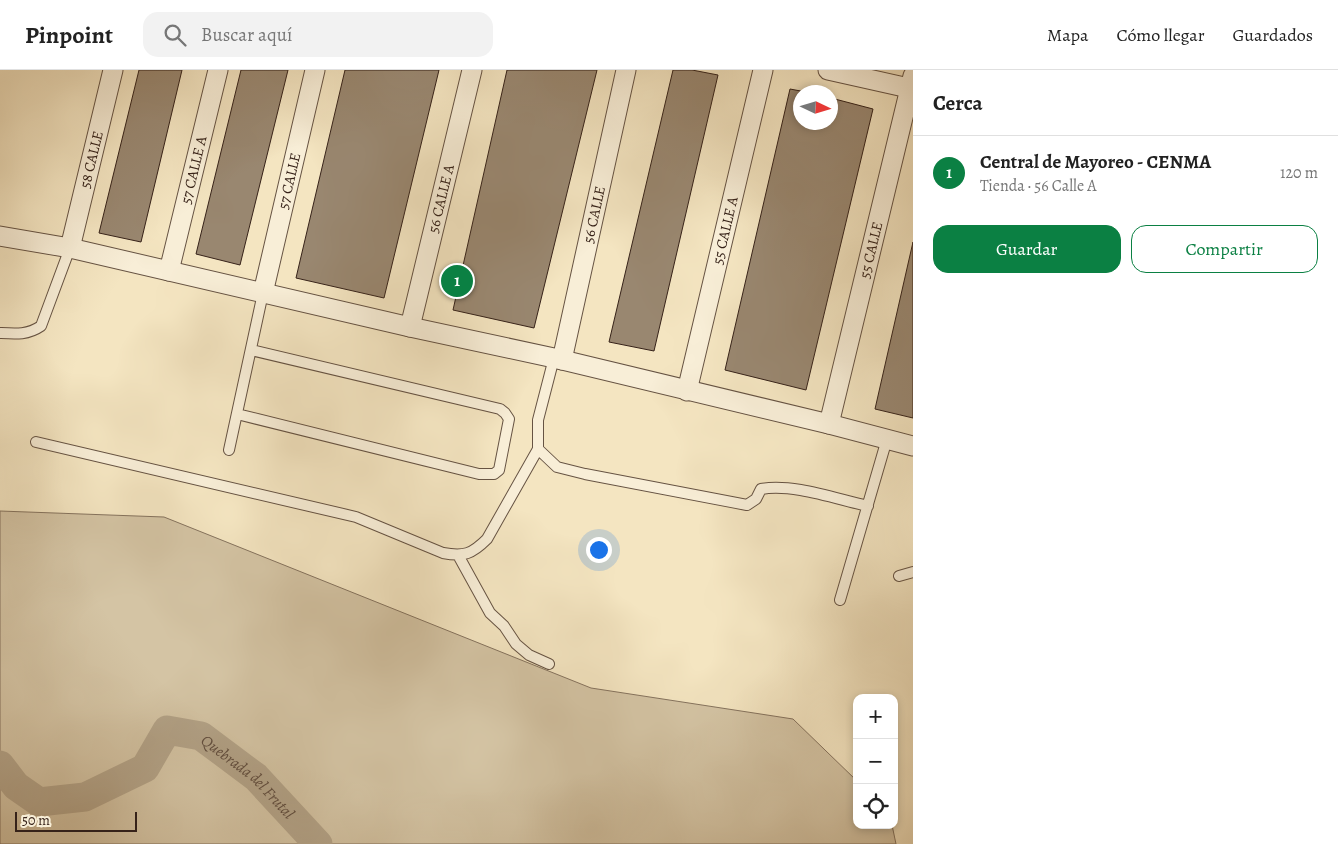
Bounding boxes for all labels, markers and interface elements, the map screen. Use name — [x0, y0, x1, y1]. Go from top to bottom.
search box — [143, 12, 493, 57]
text: Pinpoint — [25, 19, 113, 51]
icon: search — [161, 21, 189, 49]
text: Buscar aquí — [201, 22, 292, 48]
text: Mapa — [1047, 23, 1088, 47]
text: Cómo llegar — [1116, 23, 1205, 47]
text: Guardados — [1233, 23, 1313, 47]
north arrow — [793, 85, 838, 130]
text: Cerca — [933, 89, 983, 117]
street label: 58 CALLE — [75, 129, 108, 190]
street label: 57 CALLE A — [176, 134, 212, 206]
text: Central de Mayoreo - CENMA — [980, 149, 1211, 175]
street label: 57 CALLE — [273, 151, 305, 211]
street label: 56 CALLE A — [423, 162, 459, 235]
text: 1 — [946, 162, 952, 184]
text: 120 m — [1280, 162, 1318, 184]
text: Tienda · 56 Calle A — [980, 175, 1097, 197]
street label: 56 CALLE — [578, 184, 610, 245]
street label: 55 CALLE A — [707, 194, 743, 266]
street label: 55 CALLE — [855, 220, 887, 280]
button: Guardar — [933, 225, 1121, 273]
button: Compartir — [1131, 225, 1318, 273]
pin: 1 — [441, 262, 473, 300]
your location — [586, 537, 612, 563]
map controls — [853, 694, 898, 829]
button: + — [853, 694, 898, 739]
water label: Quebrada del Frutal — [196, 730, 299, 824]
button: − — [853, 739, 898, 784]
button: locate — [853, 784, 898, 829]
scale bar — [15, 809, 138, 832]
text: 50 m — [22, 811, 50, 830]

